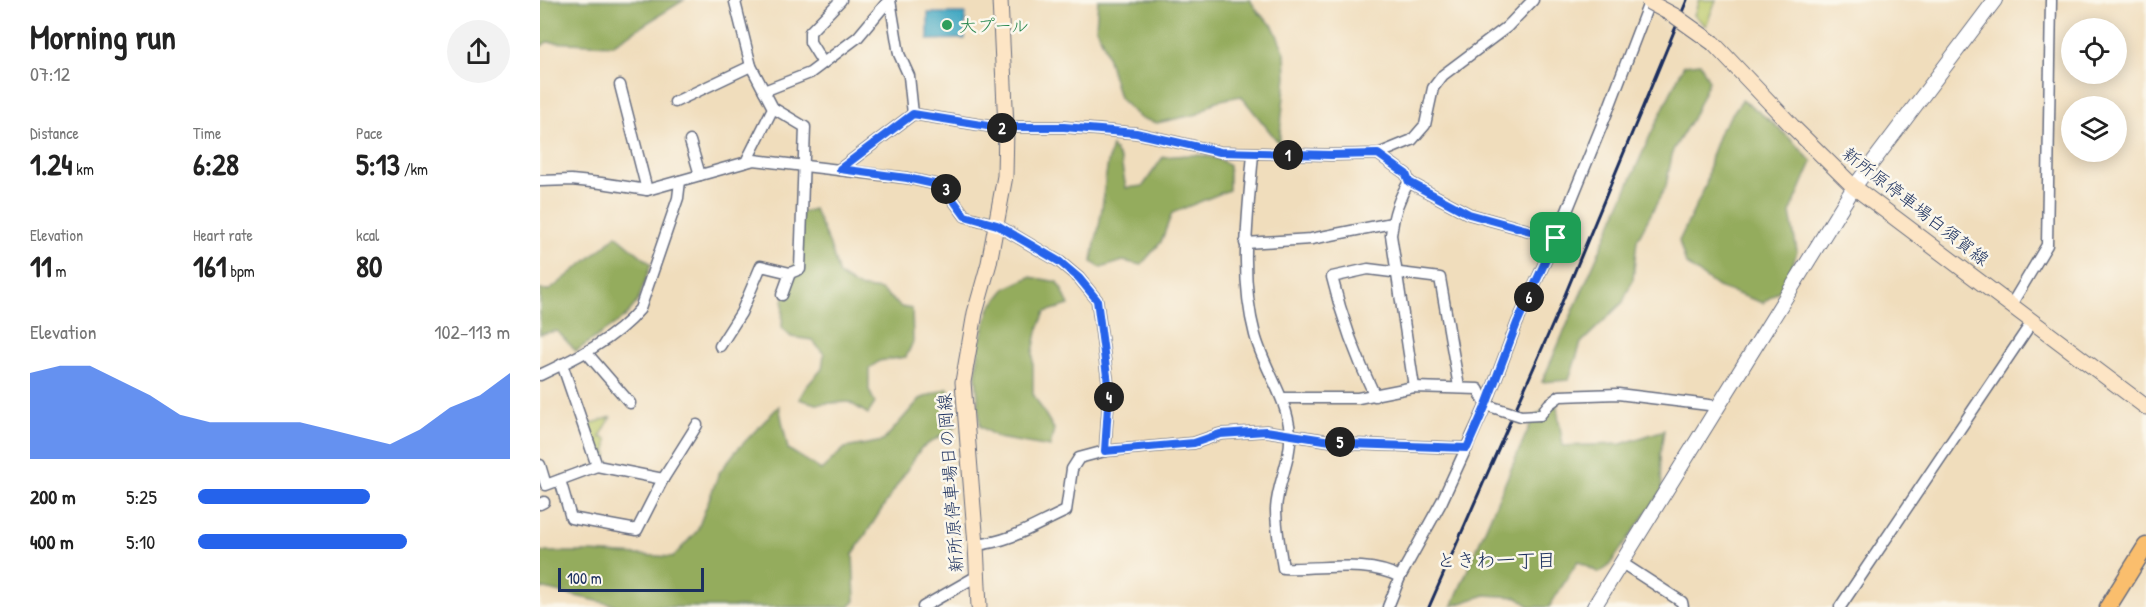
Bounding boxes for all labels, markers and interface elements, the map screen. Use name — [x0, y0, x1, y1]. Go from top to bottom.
place label: 大プール — [959, 13, 1029, 38]
text: Morning run — [30, 15, 176, 59]
marker: 大プール — [940, 18, 954, 32]
map controls — [2061, 18, 2127, 162]
button: locate — [2061, 18, 2127, 84]
button: share — [447, 20, 510, 83]
text: 07:12 — [30, 60, 70, 87]
button: layers — [2061, 96, 2127, 162]
pin: 2 — [987, 113, 1017, 143]
text: 2 — [998, 117, 1006, 139]
text: Distance — [30, 122, 79, 144]
text: Time — [193, 122, 221, 144]
text: Pace — [356, 122, 383, 144]
pin: 1 — [1273, 140, 1303, 170]
street label: 新所原停車場白須賀線 — [1837, 141, 1995, 271]
text: 1.24 — [30, 144, 73, 184]
text: 6:28 — [193, 144, 239, 184]
text: 5:13 — [356, 144, 400, 184]
text: 1 — [1285, 144, 1291, 166]
text: km — [73, 158, 94, 180]
text: /km — [400, 158, 428, 180]
pin: 3 — [931, 174, 961, 204]
text: 3 — [942, 178, 950, 200]
pin — [1530, 212, 1581, 263]
icon: arrive — [1539, 221, 1572, 254]
text: Elevation — [30, 224, 83, 246]
text: Heart rate — [193, 224, 253, 246]
text: kcal — [356, 224, 379, 246]
text: 11 — [30, 246, 52, 286]
text: 161 — [193, 246, 227, 286]
text: 80 — [356, 246, 382, 286]
text: m — [52, 260, 66, 282]
text: bpm — [227, 260, 255, 282]
pin: 6 — [1514, 282, 1544, 312]
text: 6 — [1526, 286, 1532, 308]
text: Elevation — [30, 318, 96, 345]
text: 102–113 m — [434, 318, 510, 345]
pin: 4 — [1094, 382, 1124, 412]
text: 4 — [1106, 386, 1112, 408]
street label: 新所原停車場日の岡線 — [931, 392, 969, 574]
pin: 5 — [1325, 427, 1355, 457]
text: 5 — [1337, 431, 1343, 453]
text: 200 m — [30, 483, 75, 510]
text: 5:25 — [126, 483, 157, 510]
text: 400 m — [30, 528, 74, 555]
text: 5:10 — [126, 528, 155, 555]
district label: ときわ一丁目 — [1436, 546, 1556, 573]
scale bar — [558, 565, 704, 592]
text: 100 m — [567, 567, 602, 589]

